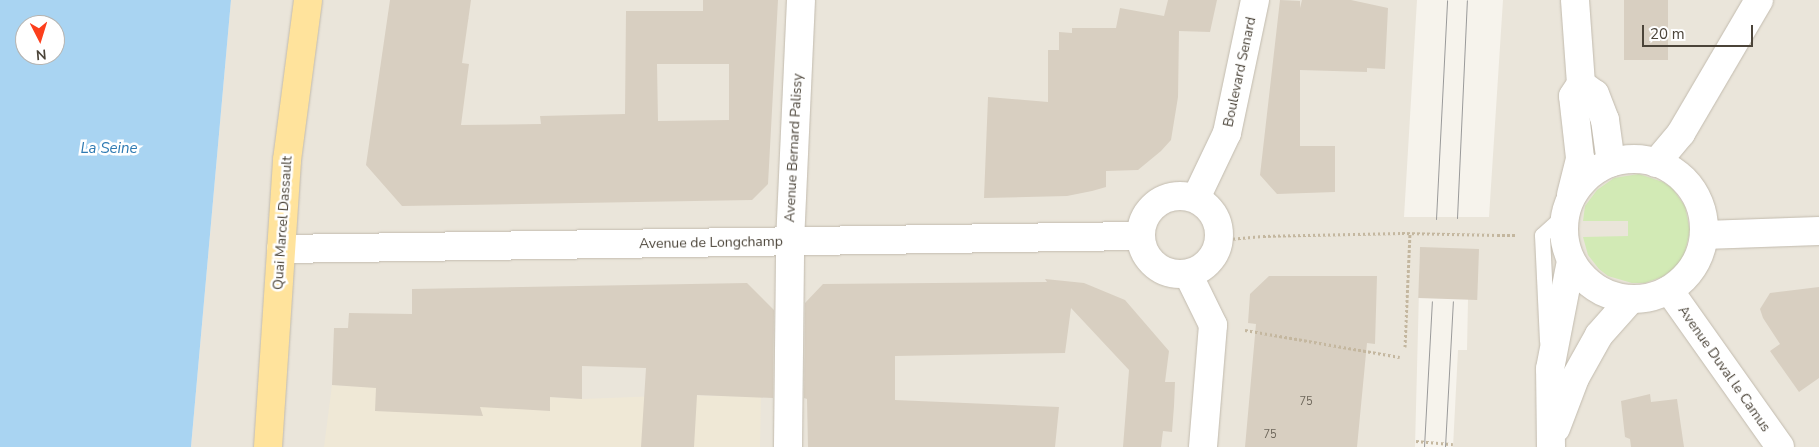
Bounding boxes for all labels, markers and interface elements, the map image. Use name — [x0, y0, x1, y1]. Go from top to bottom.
north arrow — [15, 15, 65, 65]
street label: Boulevard Senard — [1220, 15, 1260, 129]
scale bar — [1644, 15, 1755, 47]
text: 20 m — [1650, 24, 1685, 44]
text: N — [35, 45, 47, 64]
street label: Avenue Bernard Palissy — [782, 73, 806, 223]
water label: La Seine — [80, 140, 138, 158]
street label: Quai Marcel Dassault — [270, 155, 296, 291]
street label: Avenue de Longchamp — [639, 233, 783, 253]
street label: Avenue Duval le Camus — [1674, 303, 1774, 435]
house number: 75 — [1299, 395, 1313, 409]
house number: 75 — [1263, 428, 1277, 442]

